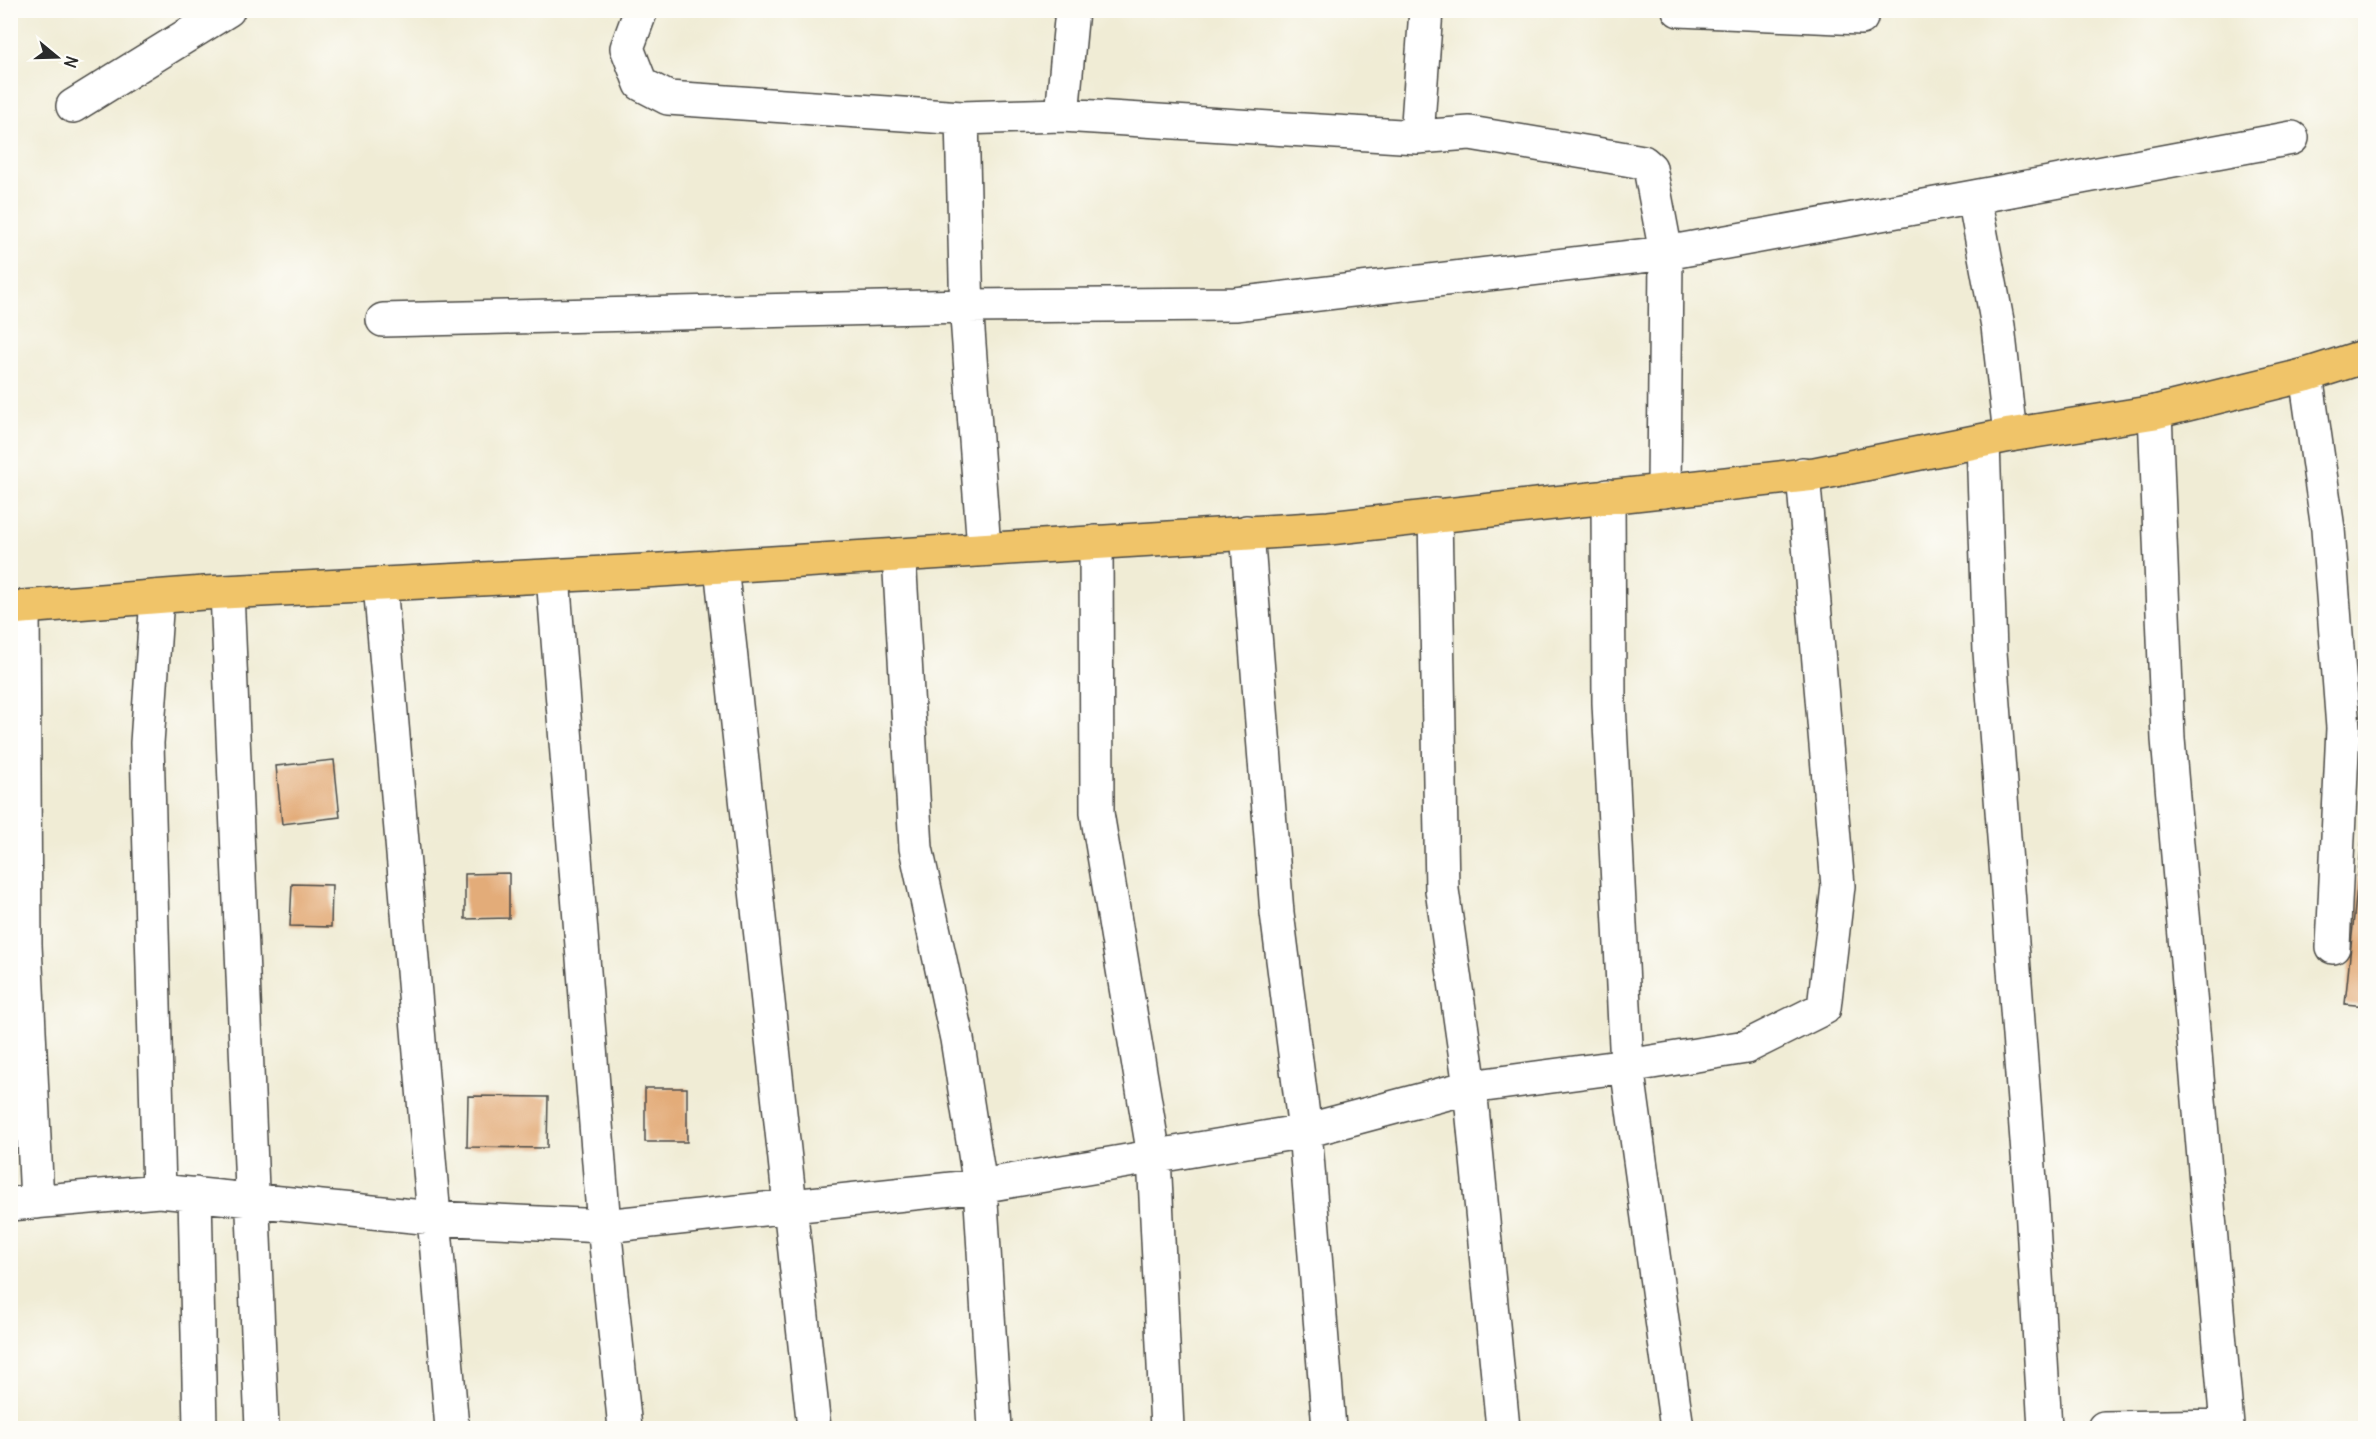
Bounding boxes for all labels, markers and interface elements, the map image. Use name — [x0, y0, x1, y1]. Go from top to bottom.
north arrow — [27, 27, 87, 87]
text: N — [60, 53, 82, 70]

